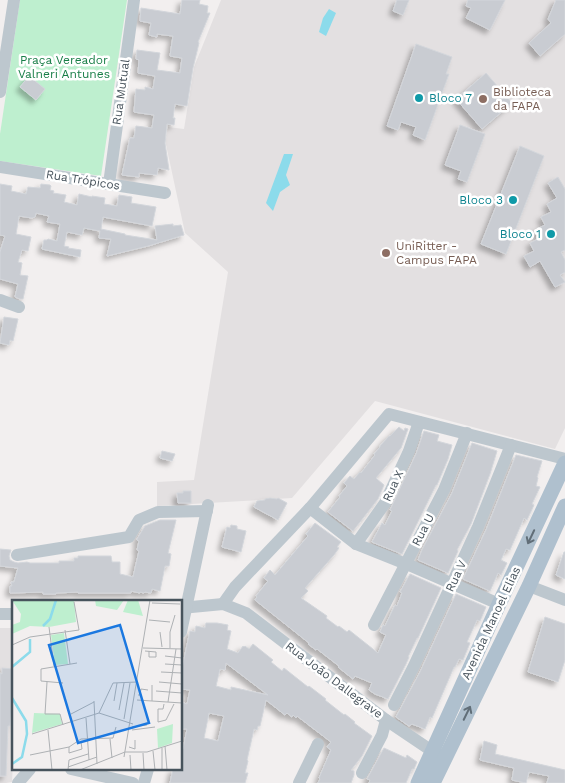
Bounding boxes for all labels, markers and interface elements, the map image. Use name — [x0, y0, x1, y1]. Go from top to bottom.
park label: Praça Vereador Valneri Antunes — [18, 53, 110, 81]
street label: Rua Mutual — [109, 58, 133, 126]
place label: Biblioteca da FAPA — [493, 85, 551, 113]
place label: Bloco 7 — [429, 91, 472, 105]
marker: Bloco 7 — [413, 92, 425, 104]
marker: Biblioteca da FAPA — [477, 93, 489, 105]
street label: Rua Trópicos — [45, 167, 121, 193]
place label: Bloco 3 — [459, 193, 503, 207]
marker: Bloco 3 — [507, 194, 519, 206]
place label: Bloco 1 — [500, 227, 541, 241]
marker: Bloco 1 — [545, 228, 557, 240]
place label: UniRitter - Campus FAPA — [396, 239, 477, 267]
marker: UniRitter - Campus FAPA — [380, 247, 392, 259]
street label: Rua X — [380, 468, 406, 504]
street label: Rua U — [409, 512, 437, 548]
one-way arrow — [525, 529, 535, 544]
street label: Rua V — [443, 558, 469, 594]
street label: Avenida Manoel Elias — [459, 564, 523, 682]
inset map — [12, 600, 182, 770]
street label: Rua João Dallegrave — [283, 639, 385, 721]
one-way arrow — [462, 706, 472, 721]

